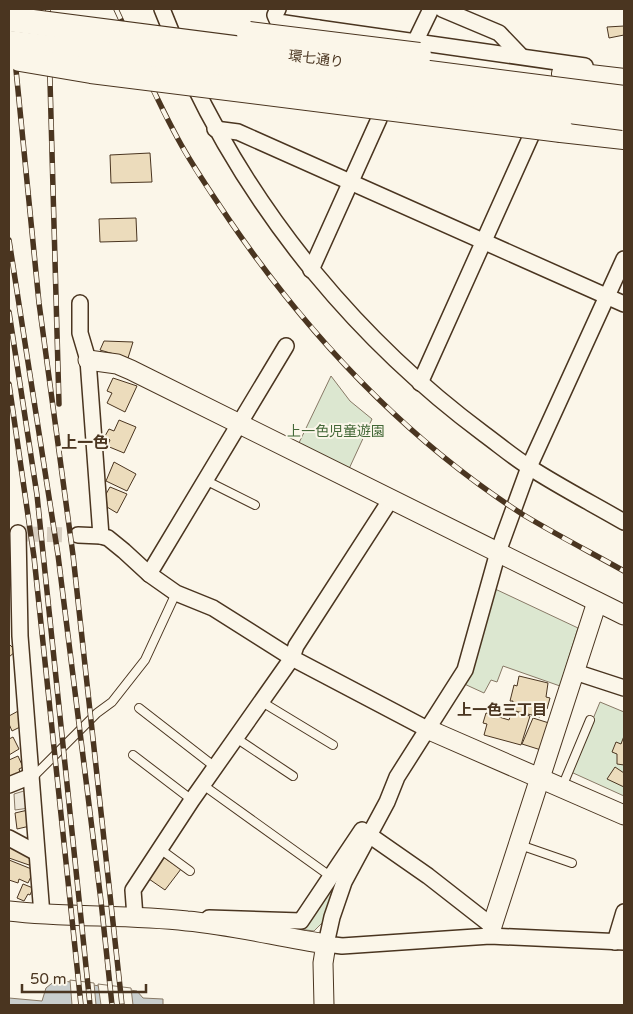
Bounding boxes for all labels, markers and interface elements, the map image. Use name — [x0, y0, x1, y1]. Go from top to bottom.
street label: 環七通り — [287, 47, 345, 71]
park label: 上一色児童遊園 — [287, 423, 385, 440]
district label: 上一色 — [61, 433, 109, 453]
district label: 上一色三丁目 — [457, 701, 547, 719]
scale bar — [22, 962, 146, 994]
text: 50 m — [30, 970, 67, 988]

